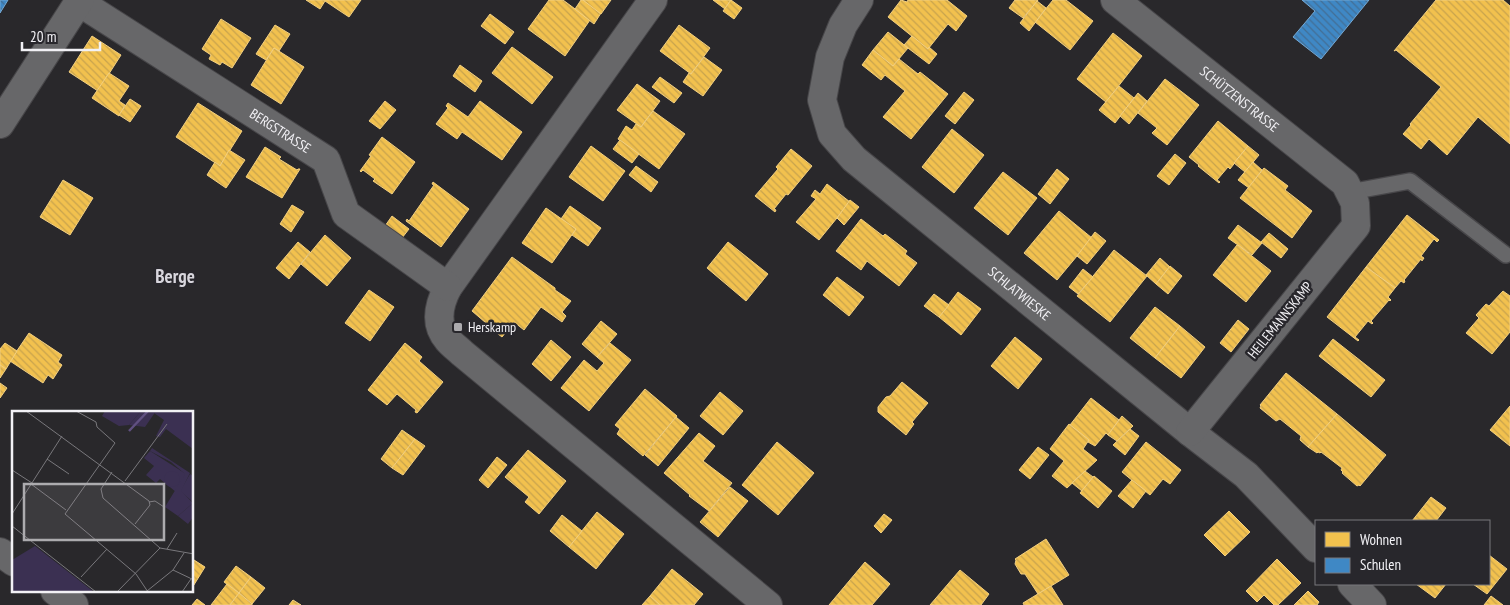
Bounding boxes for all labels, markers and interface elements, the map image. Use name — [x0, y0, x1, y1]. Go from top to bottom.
scale bar — [22, 20, 100, 52]
text: 20 m — [30, 27, 56, 46]
street label: SCHÜTZENSTRASSE — [1196, 62, 1283, 136]
street label: BERGSTRASSE — [246, 105, 314, 157]
street label: SCHLATWIESKE — [985, 263, 1055, 324]
district label: Berge — [155, 264, 195, 288]
street label: HEILEMANNSKAMP — [1244, 278, 1316, 362]
place label: Herskamp — [468, 318, 516, 336]
marker: Herskamp — [452, 321, 464, 333]
inset map — [12, 411, 194, 592]
legend — [1315, 520, 1490, 585]
text: Wohnen — [1360, 530, 1402, 549]
text: Schulen — [1360, 555, 1401, 574]

